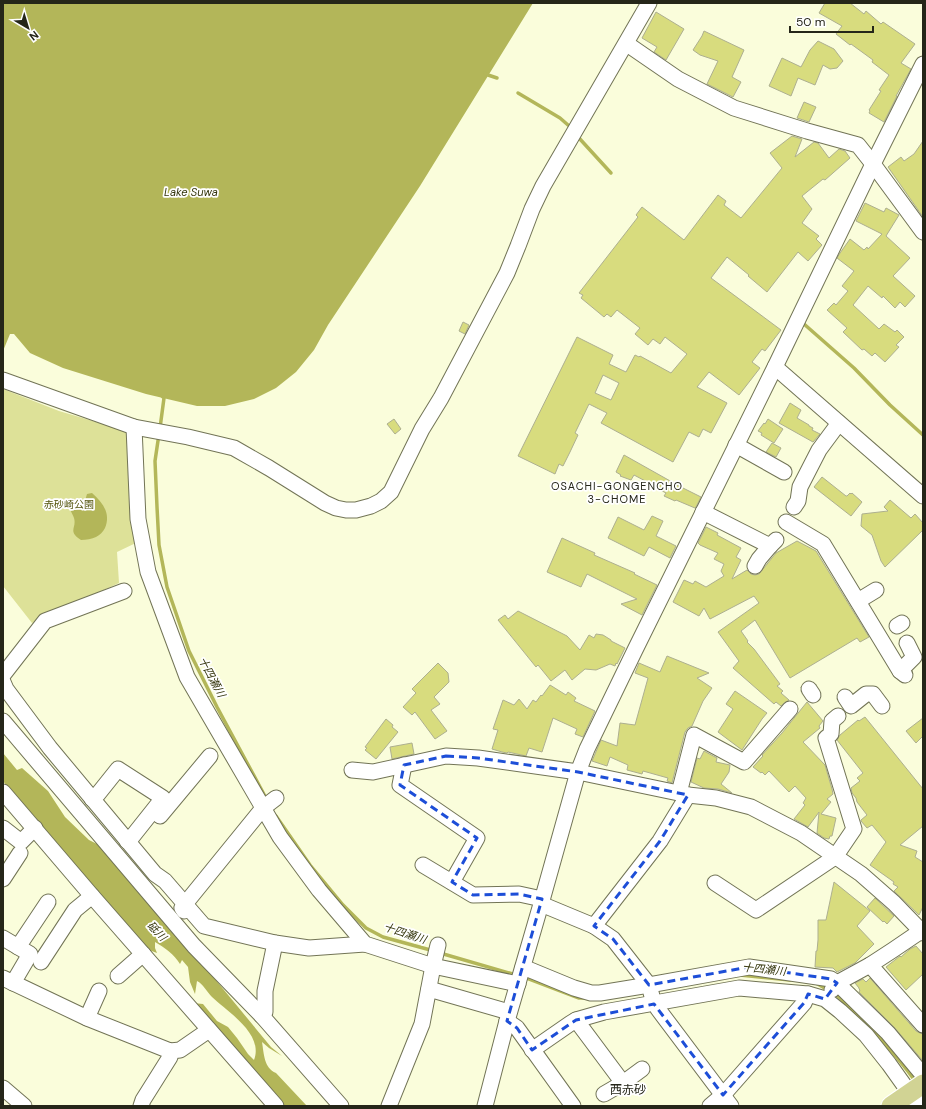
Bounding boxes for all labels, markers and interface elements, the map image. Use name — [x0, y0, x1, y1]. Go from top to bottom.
north arrow — [8, 8, 48, 48]
scale bar — [790, 8, 873, 34]
text: 50 m — [796, 14, 825, 30]
text: N — [27, 28, 42, 44]
water label: Lake Suwa — [164, 185, 218, 199]
district label: OSACHI-GONGENCHO 3-CHOME — [551, 479, 683, 506]
park label: 赤砂崎公園 — [44, 498, 94, 511]
water label: 十四瀬川 — [195, 654, 229, 701]
water label: 砥川 — [144, 918, 170, 944]
water label: 十四瀬川 — [382, 920, 429, 947]
water label: 十四瀬川 — [741, 960, 788, 978]
district label: 西赤砂 — [610, 1082, 646, 1098]

